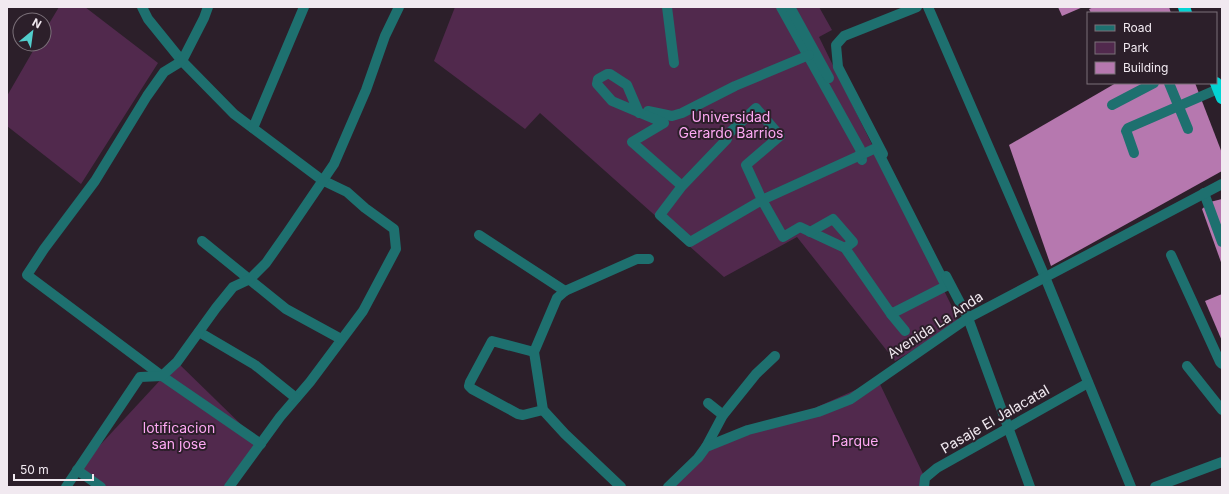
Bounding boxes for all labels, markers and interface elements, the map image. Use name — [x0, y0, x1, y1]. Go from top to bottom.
north arrow — [12, 12, 52, 52]
legend — [1087, 12, 1217, 84]
text: N — [30, 15, 44, 31]
text: Road — [1123, 20, 1152, 35]
text: Park — [1123, 40, 1149, 55]
text: Building — [1123, 60, 1168, 75]
park label: Universidad Gerardo Barrios — [679, 108, 783, 141]
street label: Avenida La Anda — [884, 287, 986, 362]
street label: Pasaje El Jalacatal — [938, 381, 1052, 457]
park label: lotificacion san jose — [143, 419, 215, 452]
park label: Parque — [832, 432, 878, 449]
scale bar — [14, 456, 93, 482]
text: 50 m — [20, 462, 49, 477]

